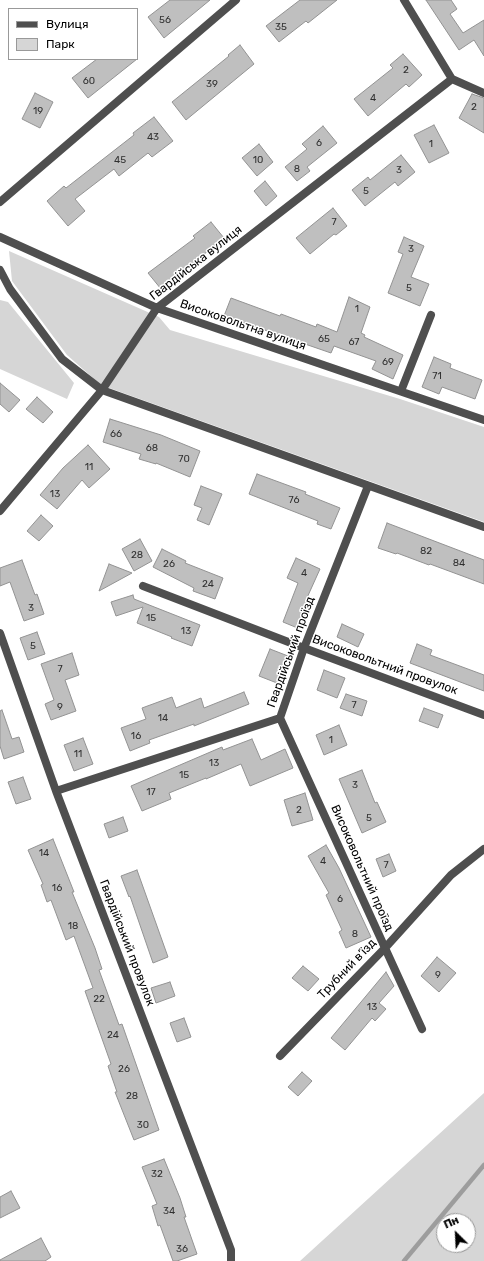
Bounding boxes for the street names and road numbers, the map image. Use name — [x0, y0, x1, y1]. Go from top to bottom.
street label: Гвардійська вулиця — [147, 223, 245, 303]
street label: Високовольтна вулиця — [178, 297, 308, 353]
street label: Гвардійський проїзд — [264, 594, 318, 710]
street label: Високовольтний провулок — [310, 632, 460, 698]
street label: Високовольтний проїзд — [328, 803, 396, 933]
street label: Гвардійський провулок — [96, 878, 158, 1008]
street label: Трубний в’їзд — [315, 936, 379, 1002]

